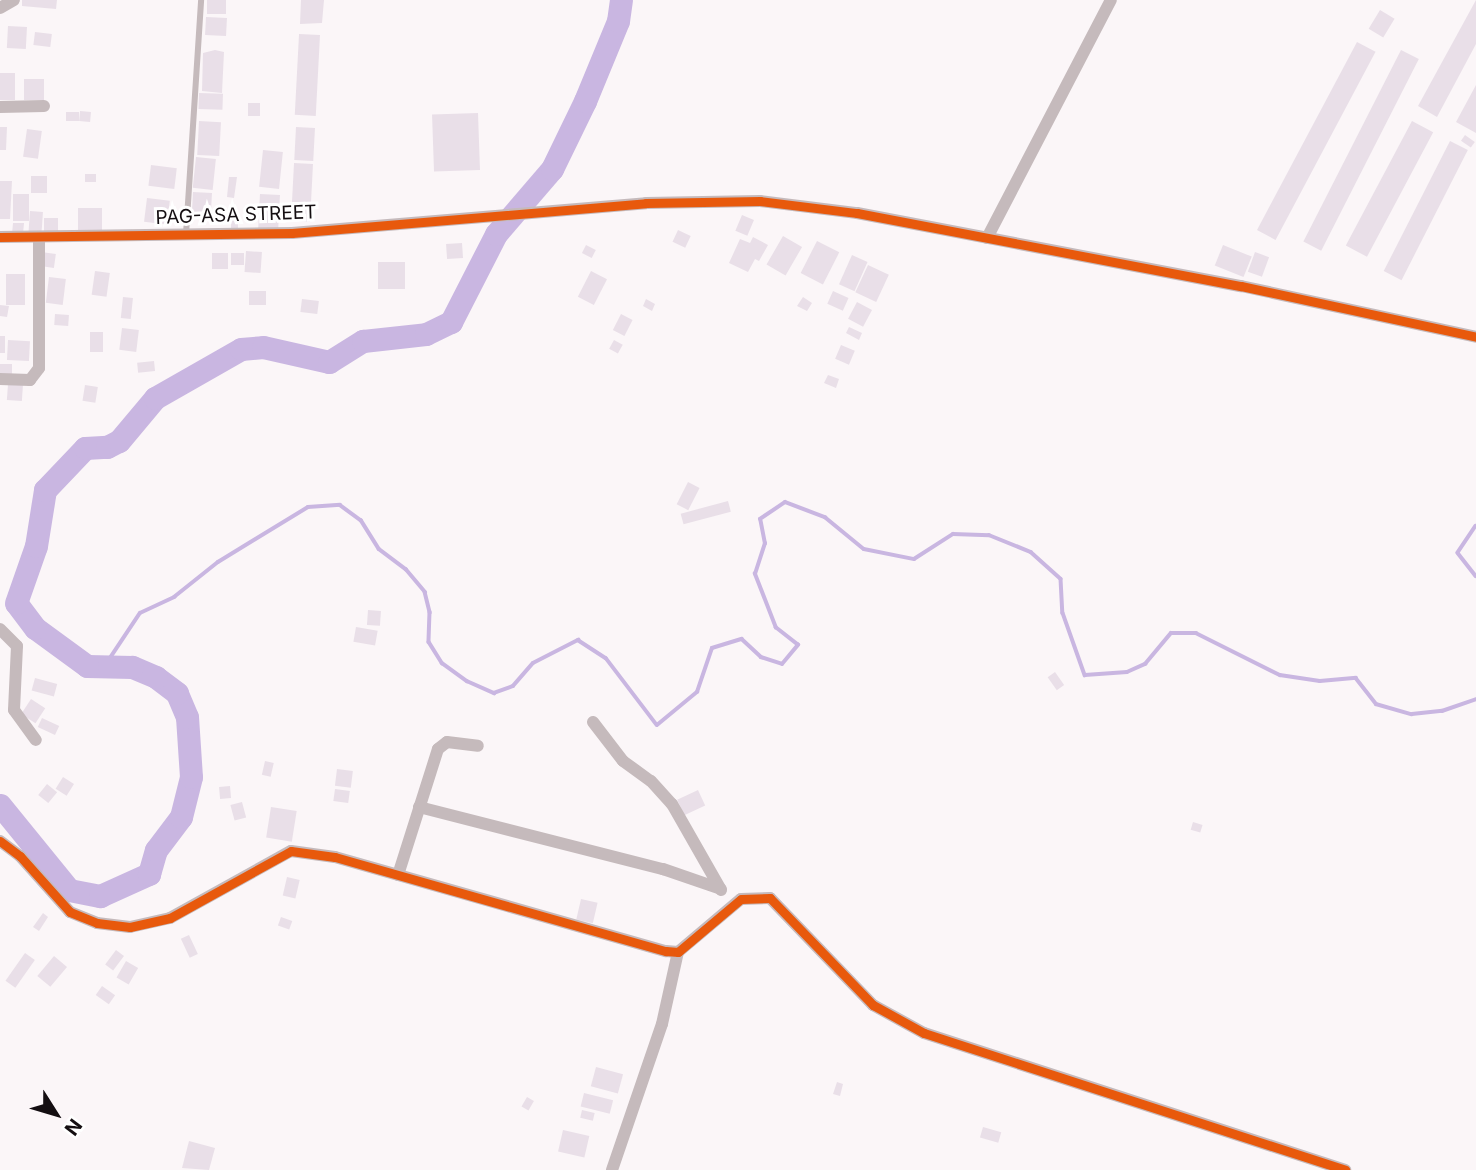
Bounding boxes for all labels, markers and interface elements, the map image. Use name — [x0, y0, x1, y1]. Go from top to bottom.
street label: PAG-ASA STREET — [155, 201, 317, 229]
north arrow — [21, 1079, 91, 1149]
text: N — [60, 1114, 87, 1140]

